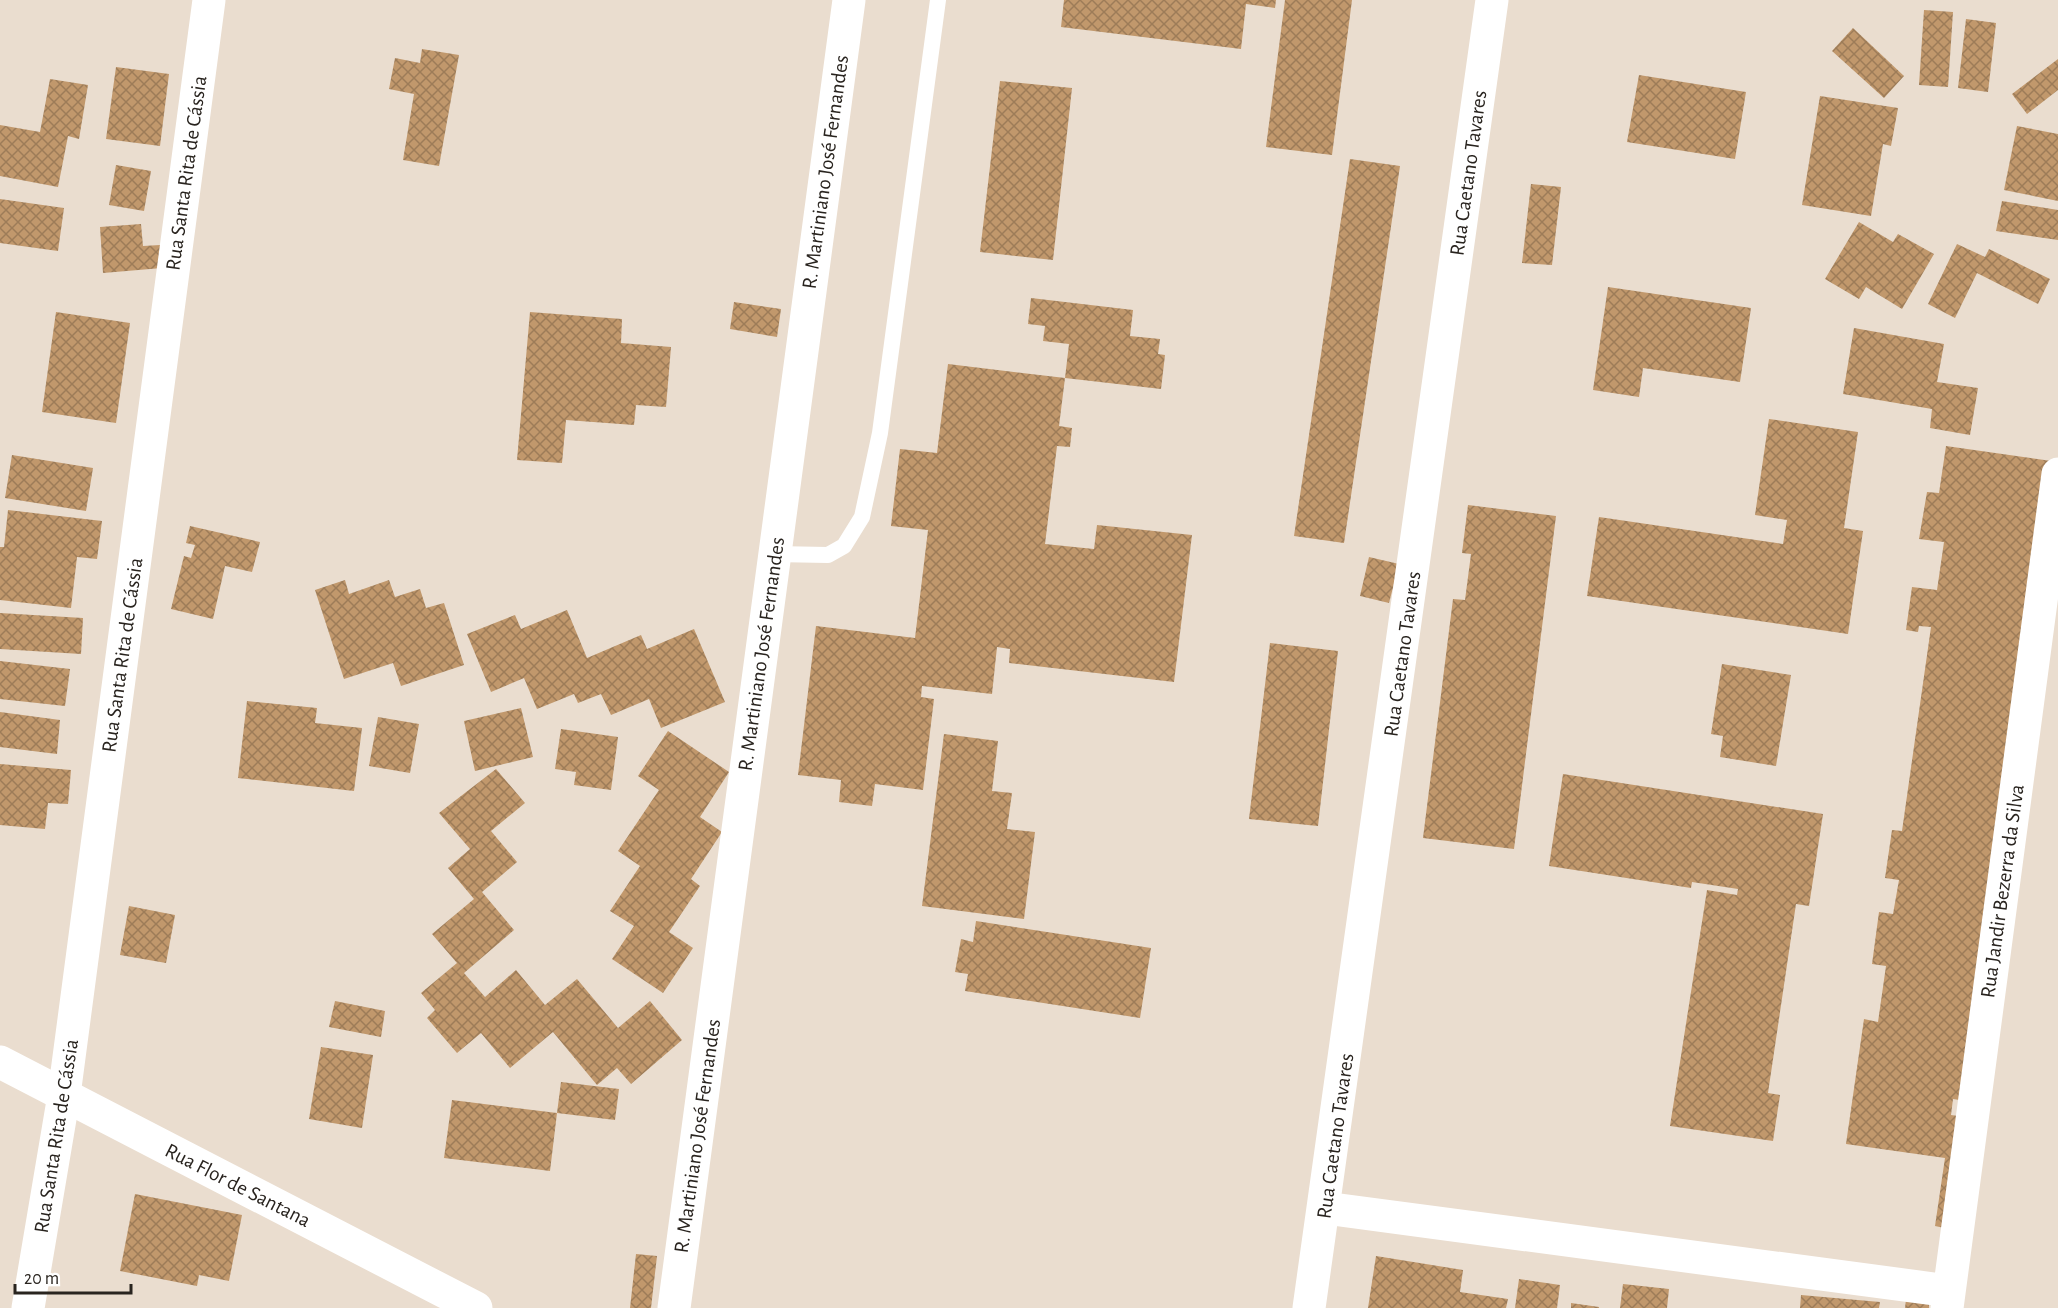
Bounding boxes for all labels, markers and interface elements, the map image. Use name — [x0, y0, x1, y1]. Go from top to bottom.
street label: R. Martiniano José Fernandes — [799, 54, 852, 290]
street label: Rua Santa Rita de Cássia — [162, 74, 211, 272]
street label: Rua Caetano Tavares — [1446, 89, 1490, 257]
street label: R. Martiniano José Fernandes — [735, 536, 788, 772]
street label: Rua Santa Rita de Cássia — [98, 556, 147, 754]
street label: Rua Caetano Tavares — [1380, 570, 1424, 738]
street label: Rua Jandir Bezerra da Silva — [1977, 783, 2028, 999]
street label: R. Martiniano José Fernandes — [671, 1018, 724, 1254]
street label: Rua Santa Rita de Cássia — [31, 1037, 82, 1235]
street label: Rua Caetano Tavares — [1313, 1052, 1357, 1220]
street label: Rua Flor de Santana — [162, 1140, 314, 1231]
scale bar — [15, 1257, 130, 1295]
text: 20 m — [24, 1270, 59, 1288]

